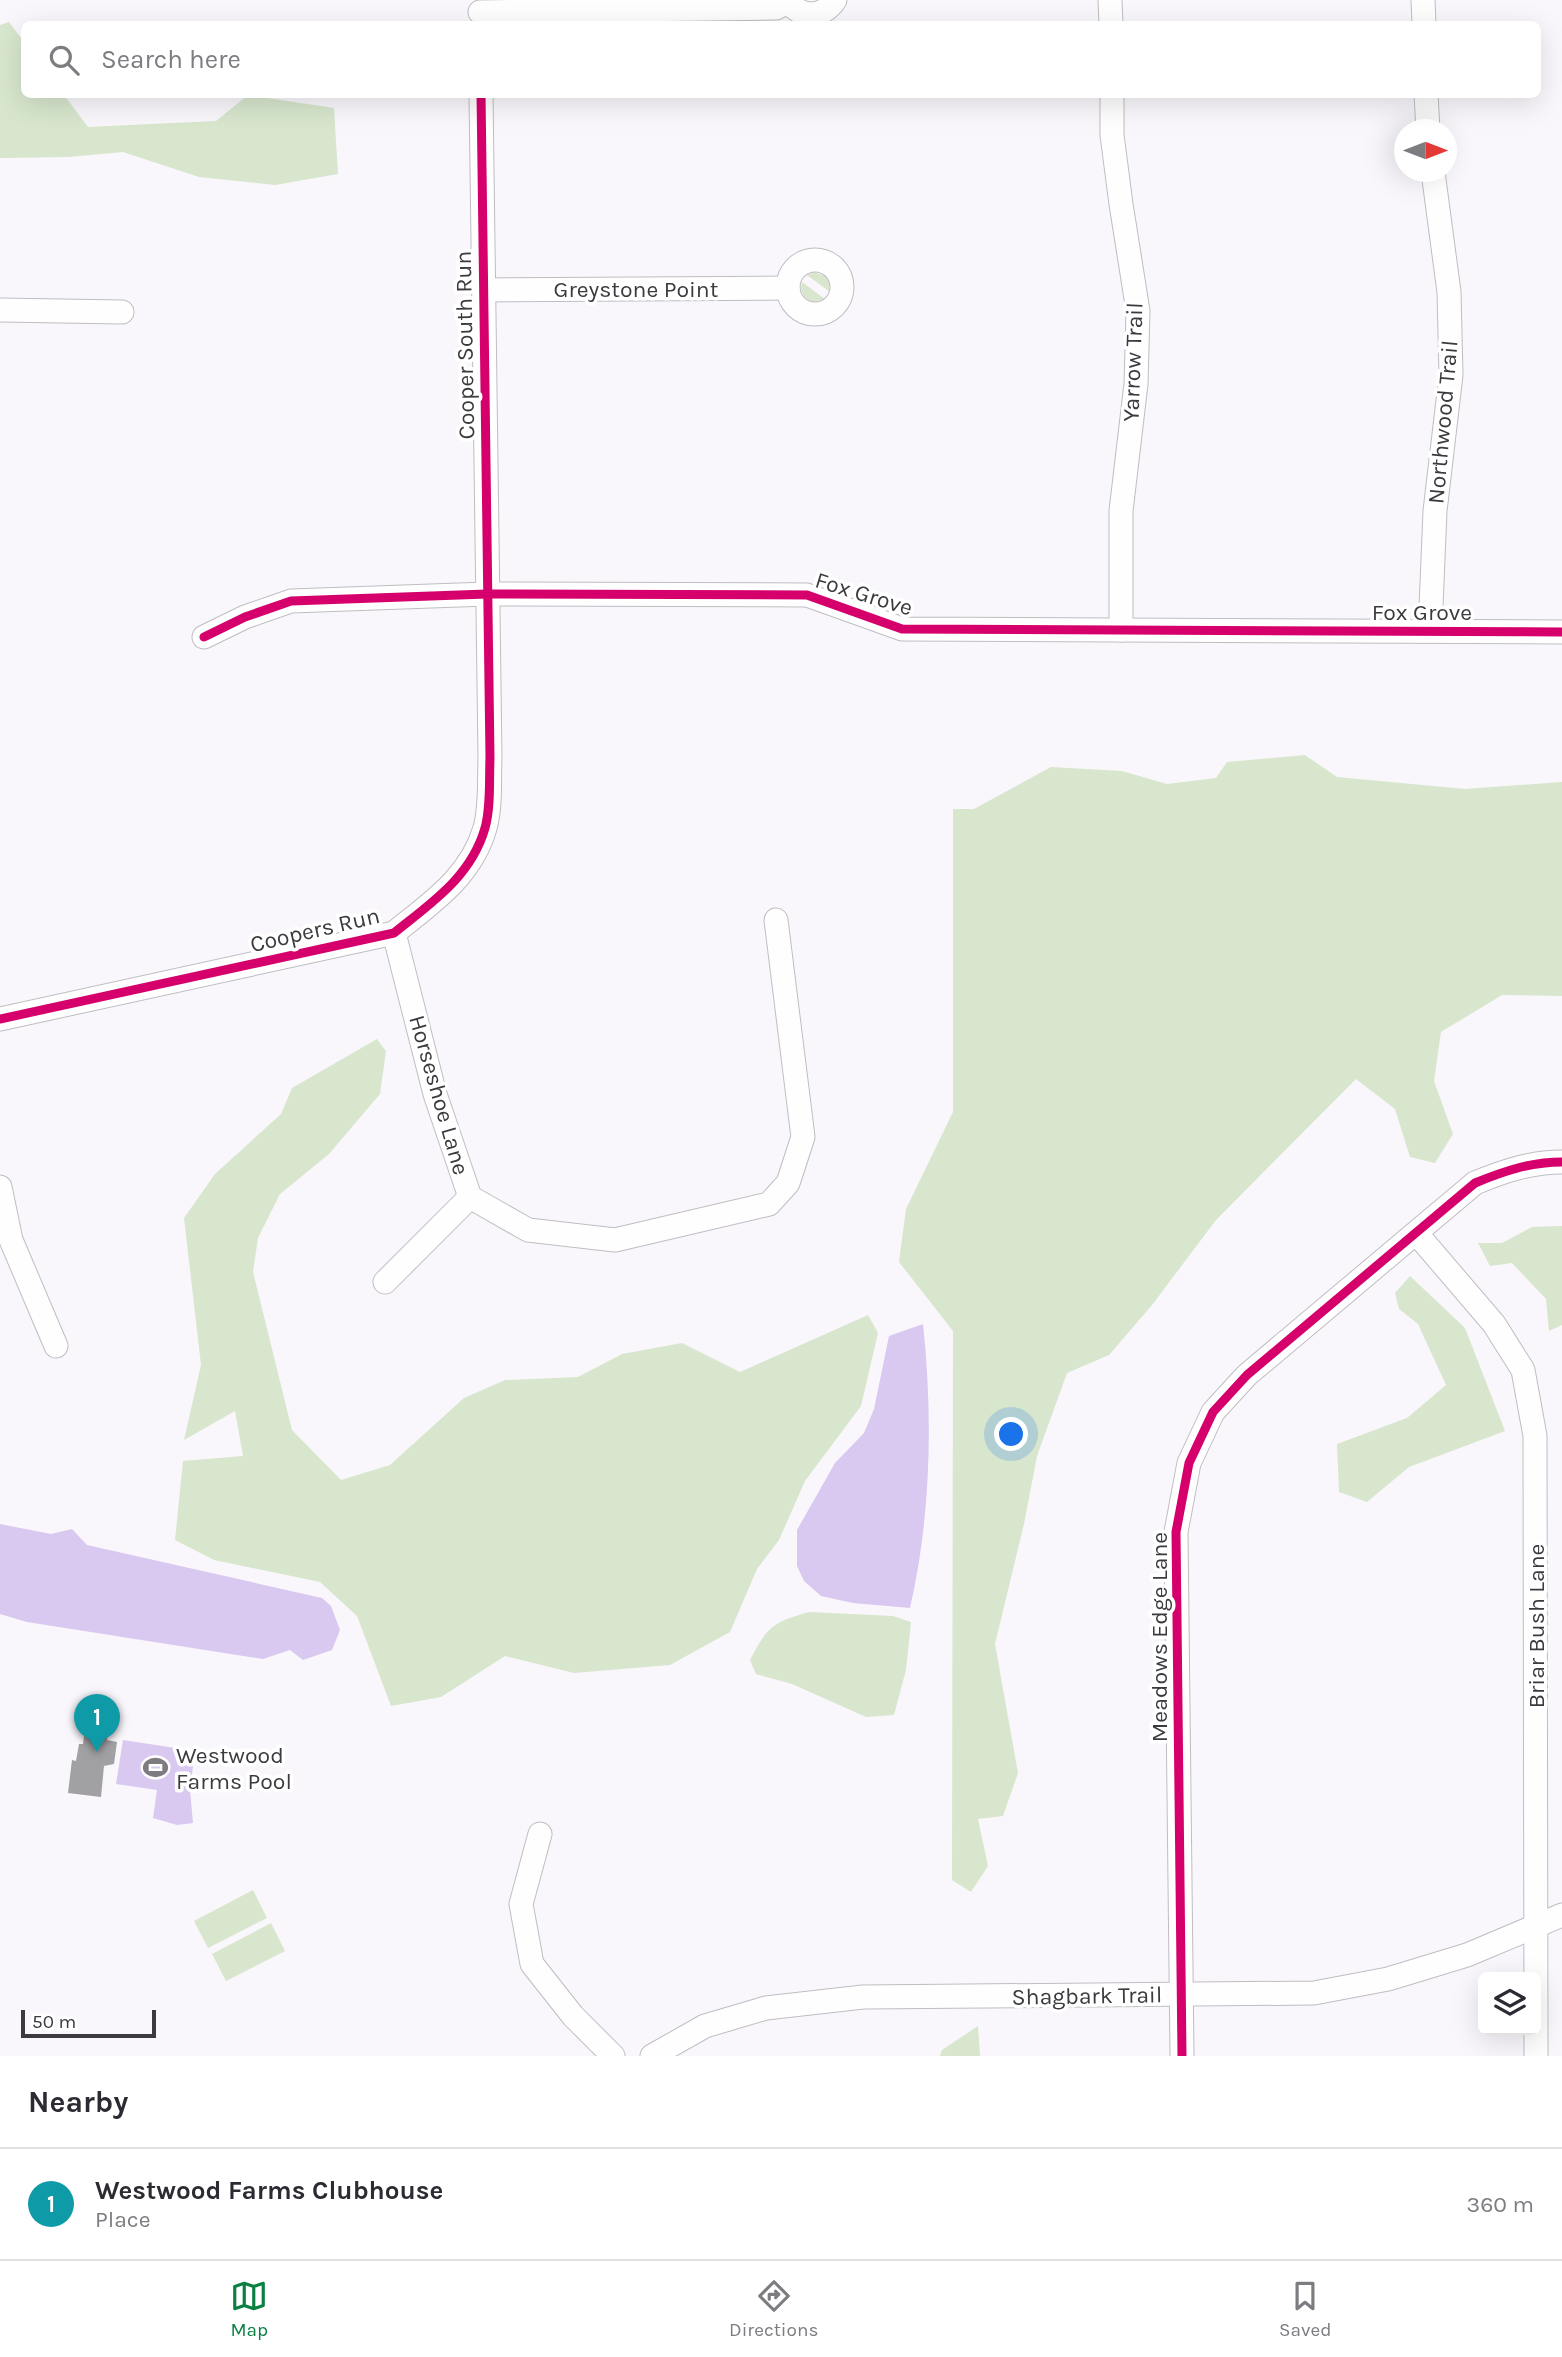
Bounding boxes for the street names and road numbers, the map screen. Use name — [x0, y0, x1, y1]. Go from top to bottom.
street label: Cooper South Run — [450, 250, 480, 440]
street label: Greystone Point — [554, 276, 719, 303]
street label: Yarrow Trail — [1117, 302, 1149, 422]
street label: Northwood Trail — [1422, 339, 1464, 505]
street label: Fox Grove — [812, 566, 916, 622]
street label: Fox Grove — [1372, 599, 1472, 626]
street label: Coopers Run — [248, 902, 382, 958]
street label: Horseshoe Lane — [403, 1012, 475, 1178]
street label: Meadows Edge Lane — [1146, 1532, 1173, 1742]
street label: Briar Bush Lane — [1523, 1544, 1550, 1708]
street label: Shagbark Trail — [1011, 1981, 1163, 2011]

